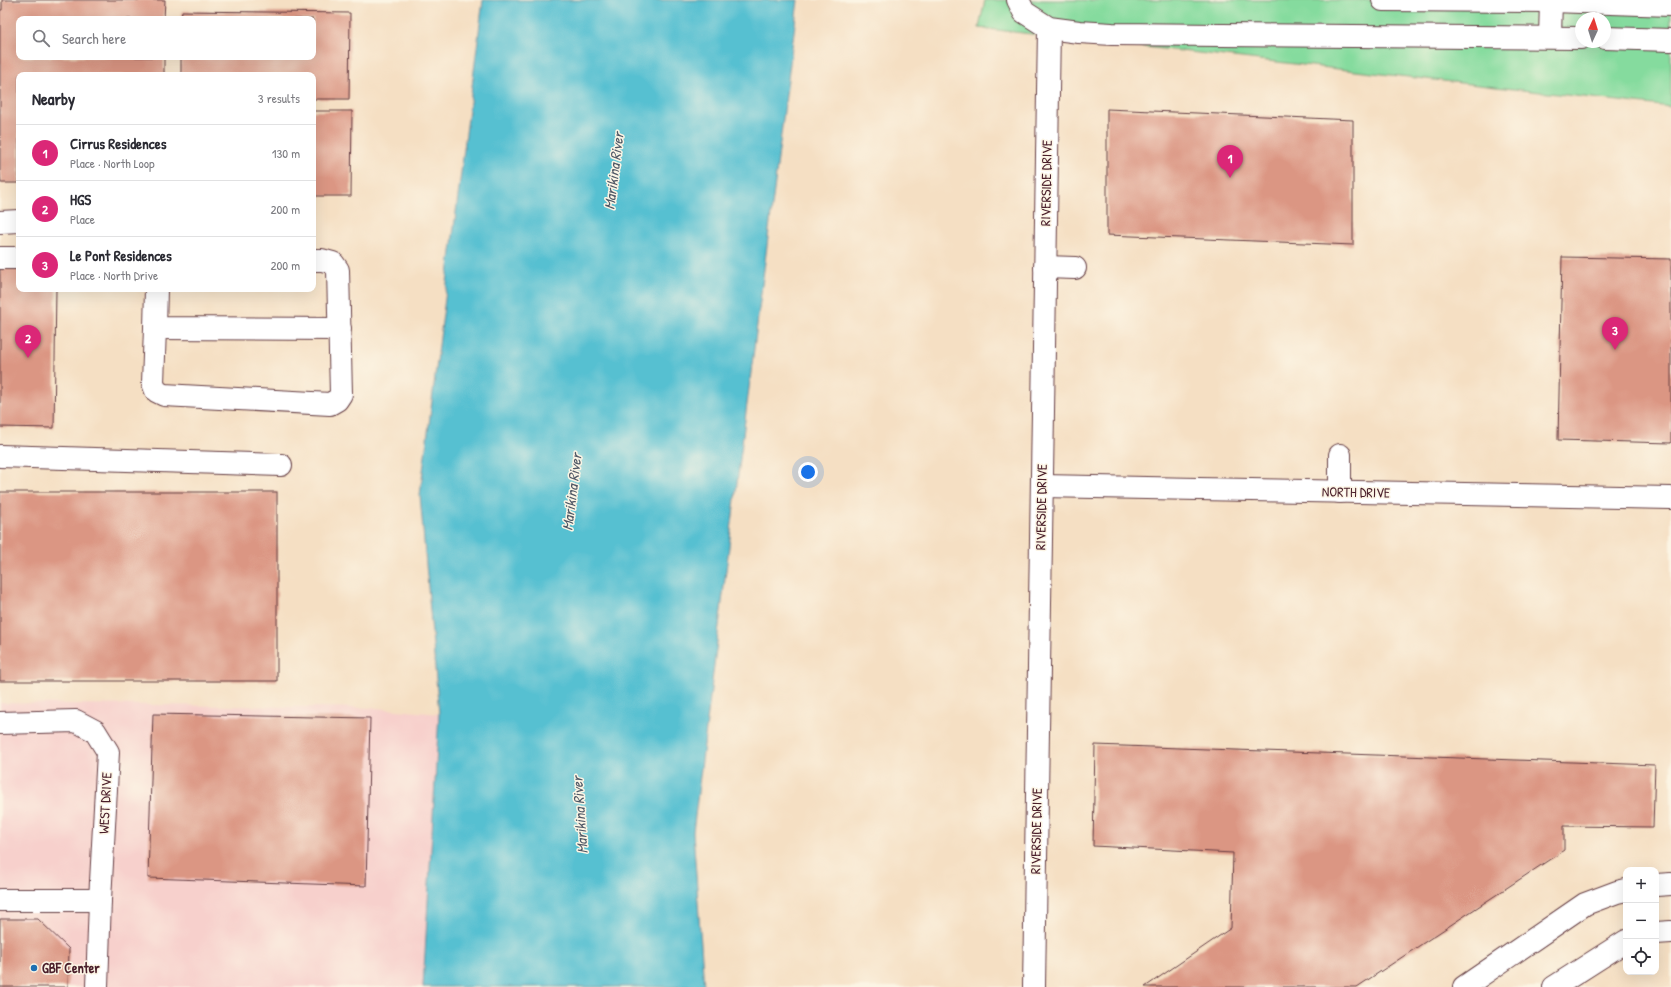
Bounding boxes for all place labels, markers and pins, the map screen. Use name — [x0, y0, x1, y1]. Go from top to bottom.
pin: 1 — [1217, 145, 1243, 178]
pin: 3 — [1602, 317, 1628, 350]
pin: 2 — [15, 325, 41, 358]
place label: GBF Center — [42, 958, 100, 977]
marker: GBF Center — [29, 963, 39, 973]

